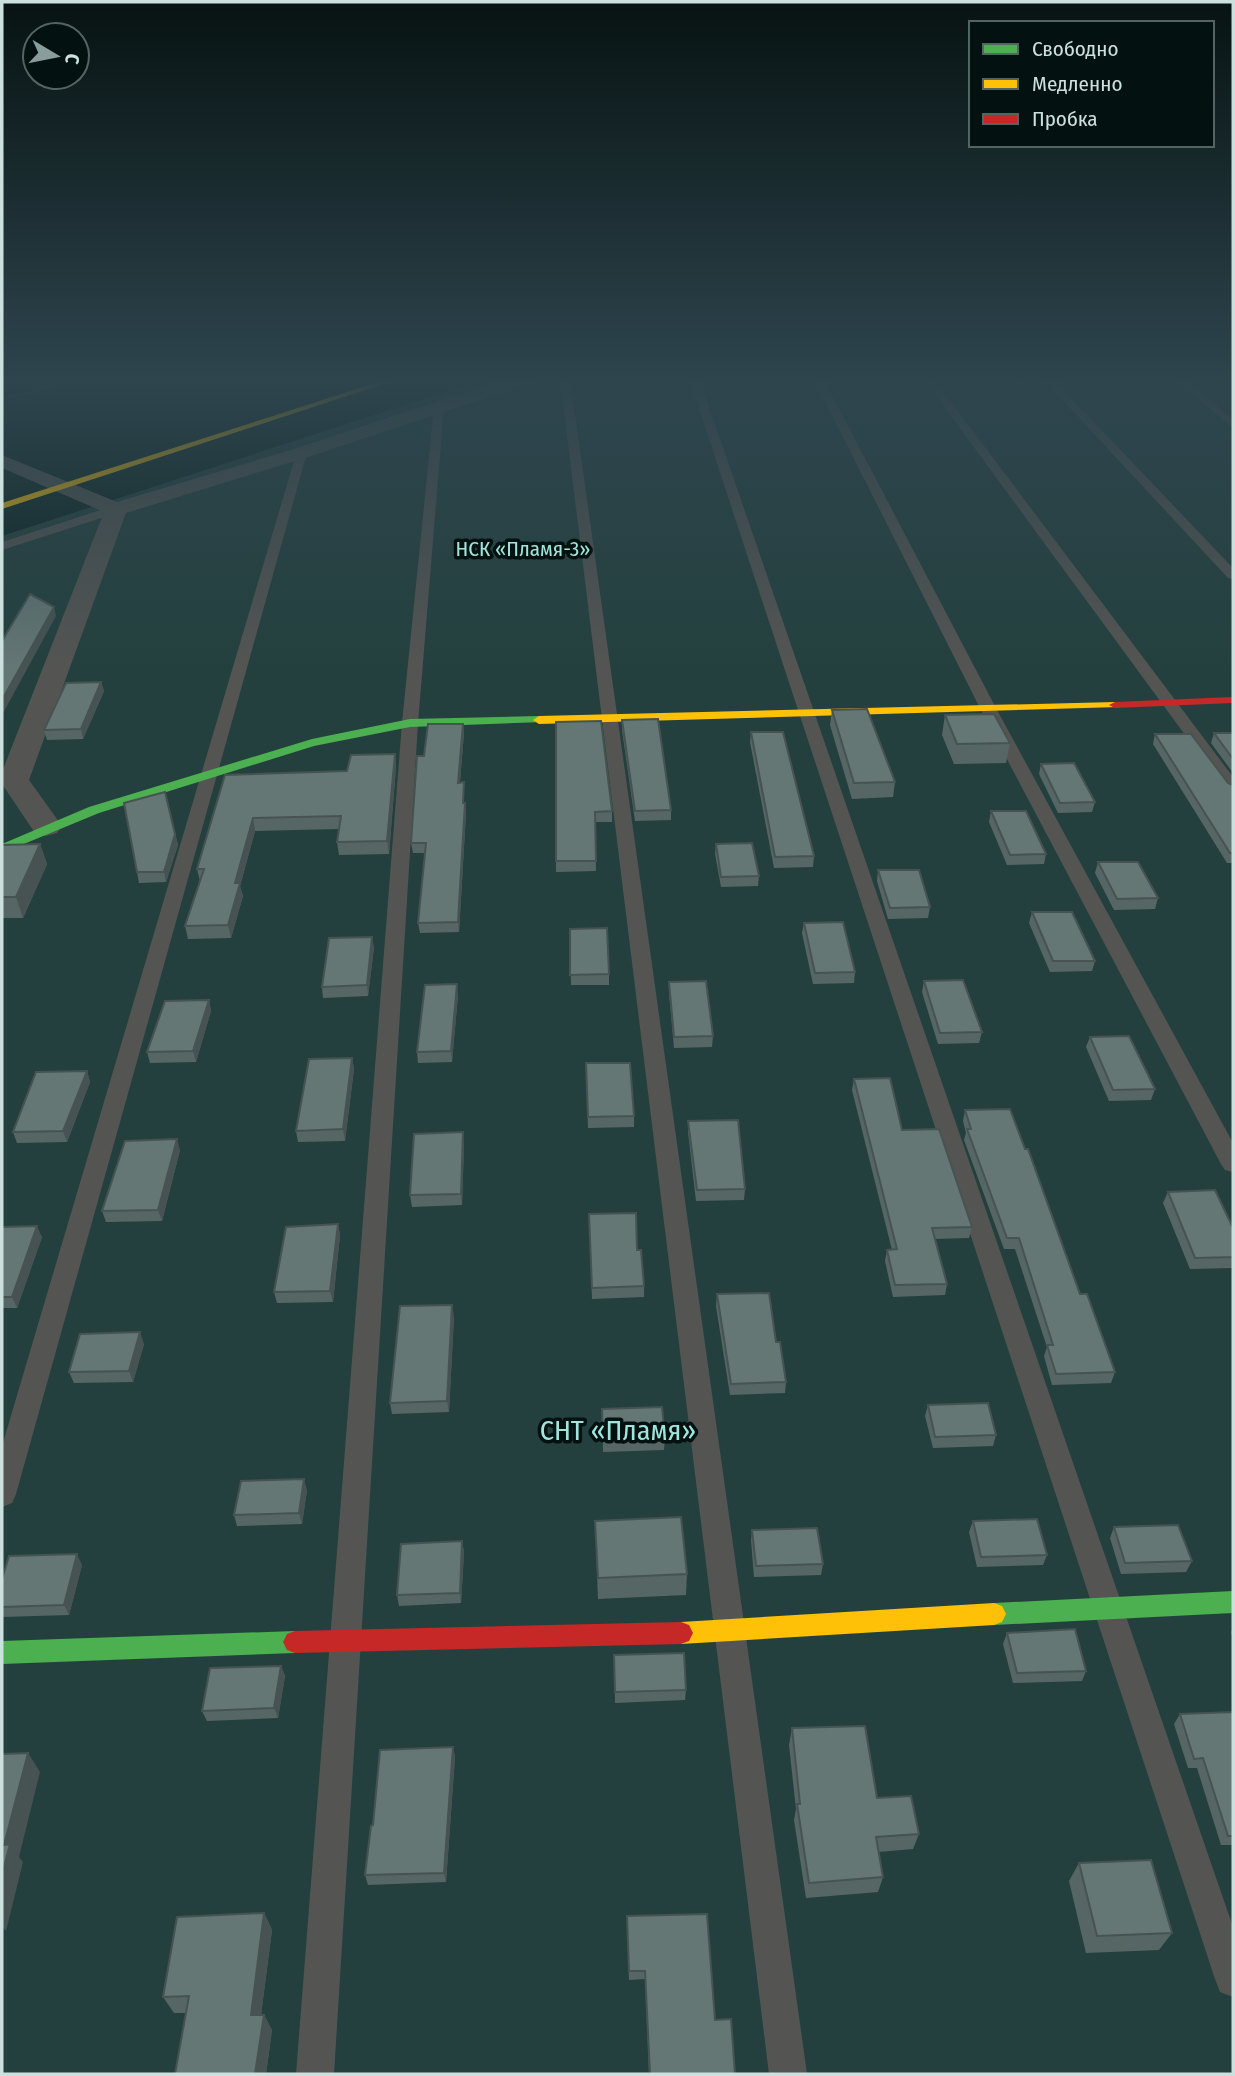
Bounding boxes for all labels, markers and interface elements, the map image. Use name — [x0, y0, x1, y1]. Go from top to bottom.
north arrow — [21, 21, 91, 91]
legend — [969, 21, 1214, 147]
text: Свободно — [1032, 36, 1118, 62]
text: С — [60, 52, 84, 66]
text: Медленно — [1032, 71, 1122, 97]
text: Пробка — [1032, 106, 1098, 132]
park label: НСК «Пламя-3» — [456, 536, 590, 562]
park label: СНТ «Пламя» — [540, 1414, 696, 1447]

